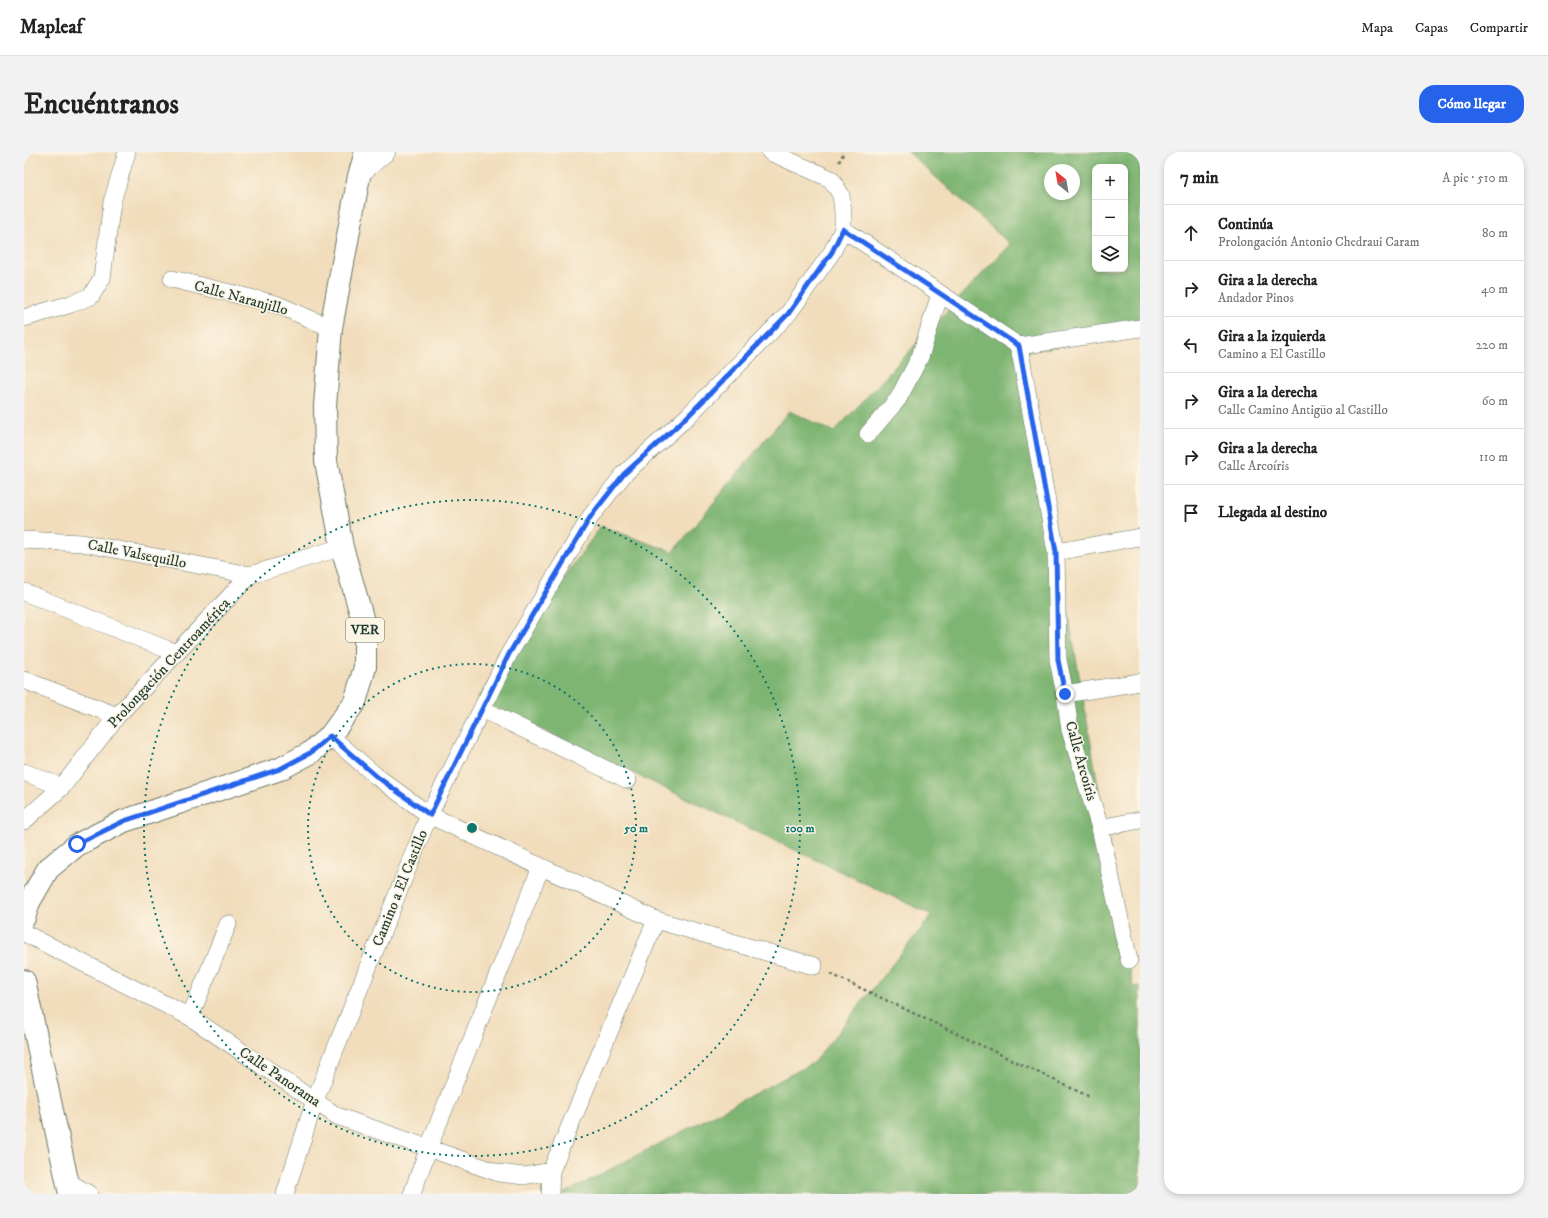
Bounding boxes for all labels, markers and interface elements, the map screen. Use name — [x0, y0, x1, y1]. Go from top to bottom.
text: Mapleaf — [20, 16, 83, 39]
text: Mapa — [1361, 19, 1393, 37]
text: Capas — [1415, 19, 1448, 37]
text: Compartir — [1470, 19, 1528, 37]
button: Cómo llegar — [1419, 85, 1524, 123]
text: Encuéntranos — [24, 87, 179, 122]
north arrow — [1044, 164, 1080, 200]
map controls — [1092, 164, 1128, 272]
button: + — [1092, 164, 1128, 200]
text: 7 min — [1180, 167, 1219, 189]
text: A pie · 510 m — [1442, 170, 1508, 186]
button: − — [1092, 200, 1128, 236]
text: Continúa — [1218, 215, 1273, 234]
icon: ahead — [1180, 222, 1202, 244]
text: 80 m — [1482, 225, 1508, 241]
text: Prolongación Antonio Chedraui Caram — [1218, 234, 1419, 250]
button: layers — [1092, 236, 1128, 272]
text: Gira a la derecha — [1218, 271, 1317, 290]
street label: Calle Naranjillo — [192, 276, 290, 320]
icon: right — [1180, 278, 1202, 300]
text: 40 m — [1481, 281, 1508, 297]
text: Andador Pinos — [1218, 290, 1294, 306]
text: Gira a la izquierda — [1218, 327, 1326, 346]
icon: left — [1180, 334, 1202, 356]
text: 220 m — [1476, 337, 1508, 353]
text: Camino a El Castillo — [1218, 346, 1325, 362]
text: Gira a la derecha — [1218, 383, 1317, 402]
icon: right — [1180, 390, 1202, 412]
text: 60 m — [1482, 393, 1508, 409]
text: Calle Camino Antigüo al Castillo — [1218, 402, 1388, 418]
text: Gira a la derecha — [1218, 439, 1317, 458]
icon: right — [1180, 446, 1202, 468]
text: 110 m — [1479, 449, 1508, 465]
text: Calle Arcoíris — [1218, 458, 1289, 474]
icon: arrive — [1180, 502, 1202, 524]
text: Llegada al destino — [1218, 503, 1327, 522]
street label: Calle Valsequillo — [86, 535, 188, 573]
street label: Prolongación Centroamérica — [104, 593, 235, 732]
road number: VER — [346, 618, 384, 642]
route end — [1056, 685, 1074, 703]
street label: Calle Arcoíris — [1061, 719, 1101, 803]
centre of rings — [465, 821, 479, 835]
text: 50 m — [623, 821, 648, 836]
text: 100 m — [786, 821, 814, 836]
street label: Camino a El Castillo — [368, 827, 432, 949]
route start — [68, 835, 86, 853]
street label: Calle Panorama — [236, 1043, 325, 1112]

